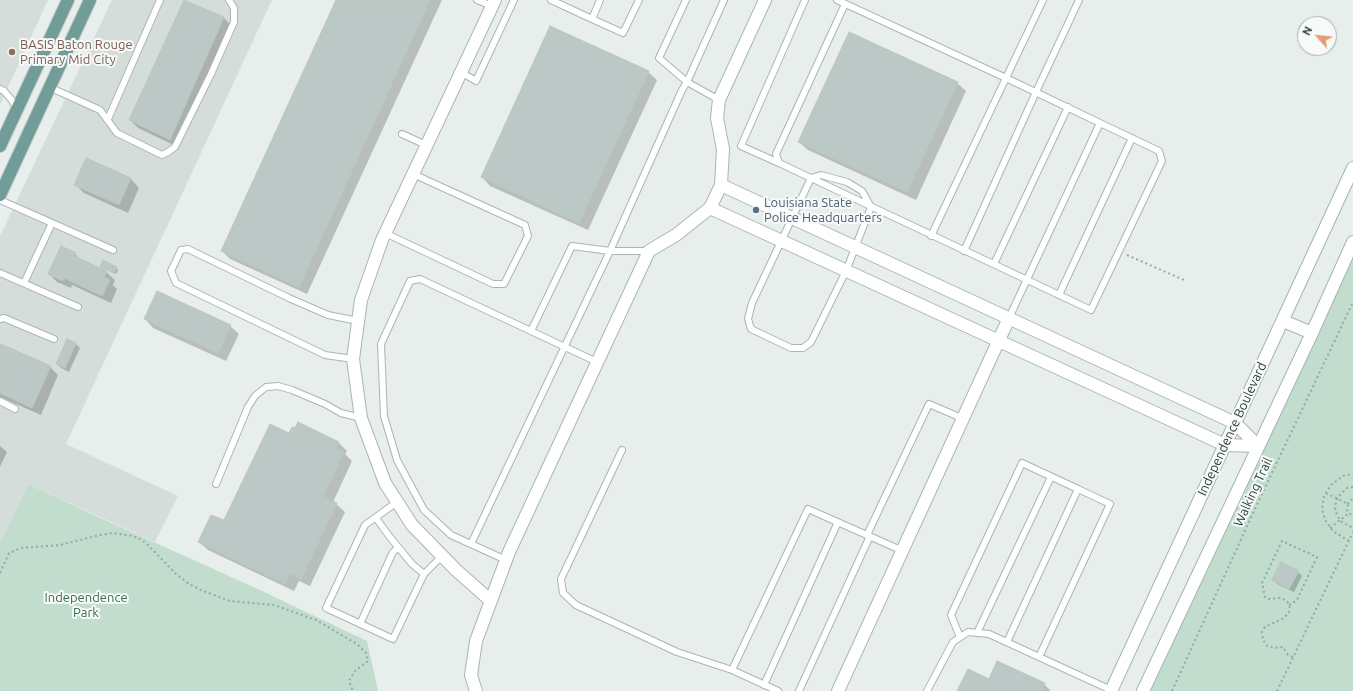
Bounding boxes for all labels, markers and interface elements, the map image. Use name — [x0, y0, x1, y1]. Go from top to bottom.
north arrow — [1297, 16, 1337, 56]
text: N — [1300, 25, 1314, 37]
place label: BASIS Baton Rouge Primary Mid City — [20, 37, 133, 68]
marker: BASIS Baton Rouge Primary Mid City — [7, 47, 17, 57]
place label: Louisiana State Police Headquarters — [764, 195, 882, 226]
marker: Louisiana State Police Headquarters — [751, 205, 761, 215]
street label: Independence Boulevard — [1194, 360, 1270, 498]
street label: Walking Trail — [1230, 455, 1276, 529]
park label: Independence Park — [44, 590, 128, 621]

